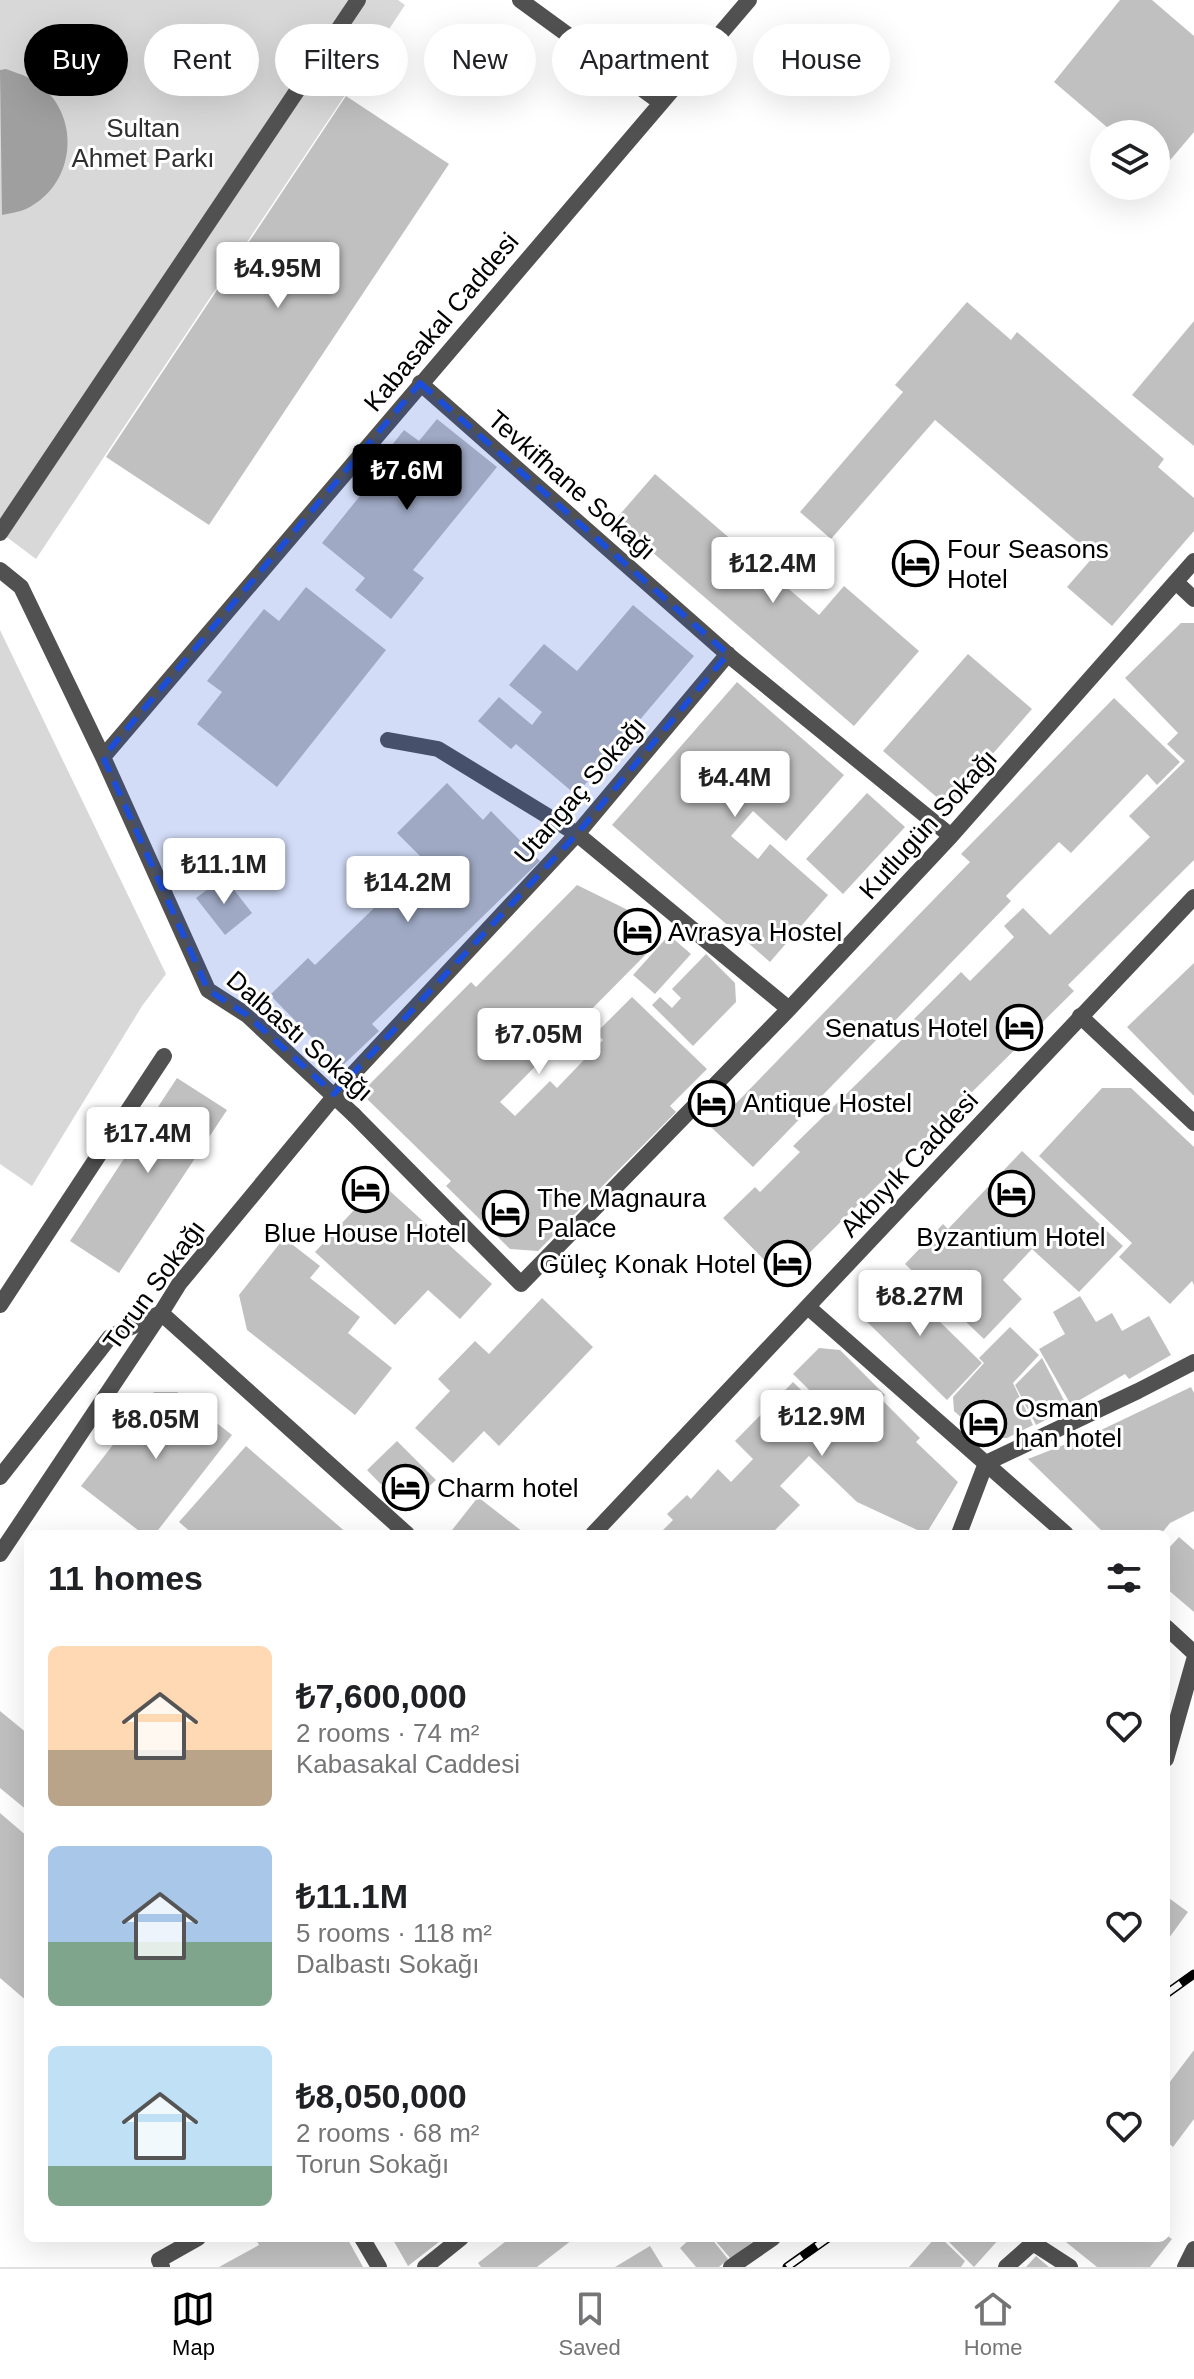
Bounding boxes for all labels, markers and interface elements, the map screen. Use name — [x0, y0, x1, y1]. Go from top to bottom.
chip: Buy — [24, 24, 128, 96]
chip: Rent — [144, 24, 259, 96]
chip: Filters — [275, 24, 408, 96]
chip: New — [424, 24, 536, 96]
chip: Apartment — [552, 24, 737, 96]
chip: House — [753, 24, 890, 96]
park label: Sultan Ahmet Parkı — [71, 113, 215, 173]
map controls — [1090, 120, 1170, 200]
button: layers — [1090, 120, 1170, 200]
street label: Kabasakal Caddesi — [358, 227, 524, 417]
pin: ₺4.95M — [213, 242, 343, 310]
text: ₺4.95M — [234, 253, 322, 283]
street label: Tevkifhane Sokağı — [482, 404, 662, 566]
pin: ₺7.6M — [351, 444, 463, 512]
text: ₺7.6M — [371, 455, 443, 485]
place label: Four Seasons Hotel — [947, 534, 1109, 594]
pin: ₺12.4M — [708, 537, 838, 605]
hotel icon: Four Seasons Hotel — [892, 540, 940, 588]
text: ₺12.4M — [729, 548, 817, 578]
street label: Utangaç Sokağı — [508, 710, 652, 870]
street label: Kutlugün Sokağı — [853, 743, 1003, 905]
pin: ₺4.4M — [679, 751, 791, 819]
text: ₺4.4M — [699, 762, 771, 792]
pin: ₺11.1M — [159, 838, 289, 906]
text: ₺11.1M — [181, 849, 267, 879]
pin: ₺14.2M — [343, 856, 473, 924]
text: ₺14.2M — [364, 867, 452, 897]
hotel icon: Avrasya Hostel — [613, 908, 661, 956]
place label: Avrasya Hostel — [668, 917, 842, 947]
street label: Dalbastı Sokağı — [221, 964, 379, 1108]
hotel icon: Senatus Hotel — [995, 1004, 1043, 1052]
pin: ₺7.05M — [474, 1008, 604, 1076]
place label: Senatus Hotel — [825, 1013, 988, 1043]
text: ₺7.05M — [495, 1019, 583, 1049]
hotel icon: Antique Hostel — [688, 1079, 736, 1127]
street label: Akbıyık Caddesi — [834, 1085, 984, 1243]
place label: Antique Hostel — [743, 1088, 912, 1118]
pin: ₺17.4M — [83, 1107, 213, 1175]
text: ₺17.4M — [104, 1118, 192, 1148]
hotel icon: Blue House Hotel — [341, 1166, 389, 1214]
hotel icon: Byzantium Hotel — [987, 1170, 1035, 1218]
place label: The Magnaura Palace — [537, 1183, 707, 1243]
hotel icon: The Magnaura Palace — [482, 1189, 530, 1237]
street label: Torun Sokağı — [97, 1214, 211, 1356]
place label: Blue House Hotel — [264, 1218, 466, 1248]
place label: Byzantium Hotel — [916, 1222, 1106, 1252]
hotel icon: Güleç Konak Hotel — [763, 1240, 811, 1288]
place label: Güleç Konak Hotel — [539, 1249, 756, 1279]
pin: ₺8.27M — [855, 1270, 985, 1338]
text: ₺8.27M — [876, 1281, 964, 1311]
pin: ₺12.9M — [757, 1390, 887, 1458]
pin: ₺8.05M — [91, 1393, 221, 1461]
place label: Osman han hotel — [1015, 1393, 1122, 1453]
hotel icon: Osman han hotel — [960, 1399, 1008, 1447]
text: ₺12.9M — [778, 1401, 866, 1431]
text: ₺8.05M — [112, 1404, 200, 1434]
hotel icon: Charm hotel — [382, 1464, 430, 1512]
place label: Charm hotel — [437, 1473, 579, 1503]
icon: filters — [1102, 1556, 1146, 1600]
text: 11 homes — [48, 1559, 203, 1597]
text: ₺7,600,000 — [296, 1677, 467, 1715]
icon: home — [112, 1678, 208, 1774]
icon: heart — [1102, 1704, 1146, 1748]
text: 2 rooms · 74 m² — [296, 1718, 480, 1748]
text: Kabasakal Caddesi — [296, 1749, 520, 1779]
text: ₺11.1M — [296, 1877, 408, 1915]
icon: home — [112, 1878, 208, 1974]
icon: heart — [1102, 1904, 1146, 1948]
text: 5 rooms · 118 m² — [296, 1918, 492, 1948]
text: Dalbastı Sokağı — [296, 1949, 480, 1979]
text: ₺8,050,000 — [296, 2077, 467, 2115]
icon: home — [112, 2078, 208, 2174]
icon: heart — [1102, 2104, 1146, 2148]
text: 2 rooms · 68 m² — [296, 2118, 480, 2148]
text: Torun Sokağı — [296, 2149, 449, 2179]
tab: Map — [171, 2287, 215, 2361]
tab: Saved — [558, 2287, 621, 2361]
tab: Home — [964, 2287, 1023, 2361]

